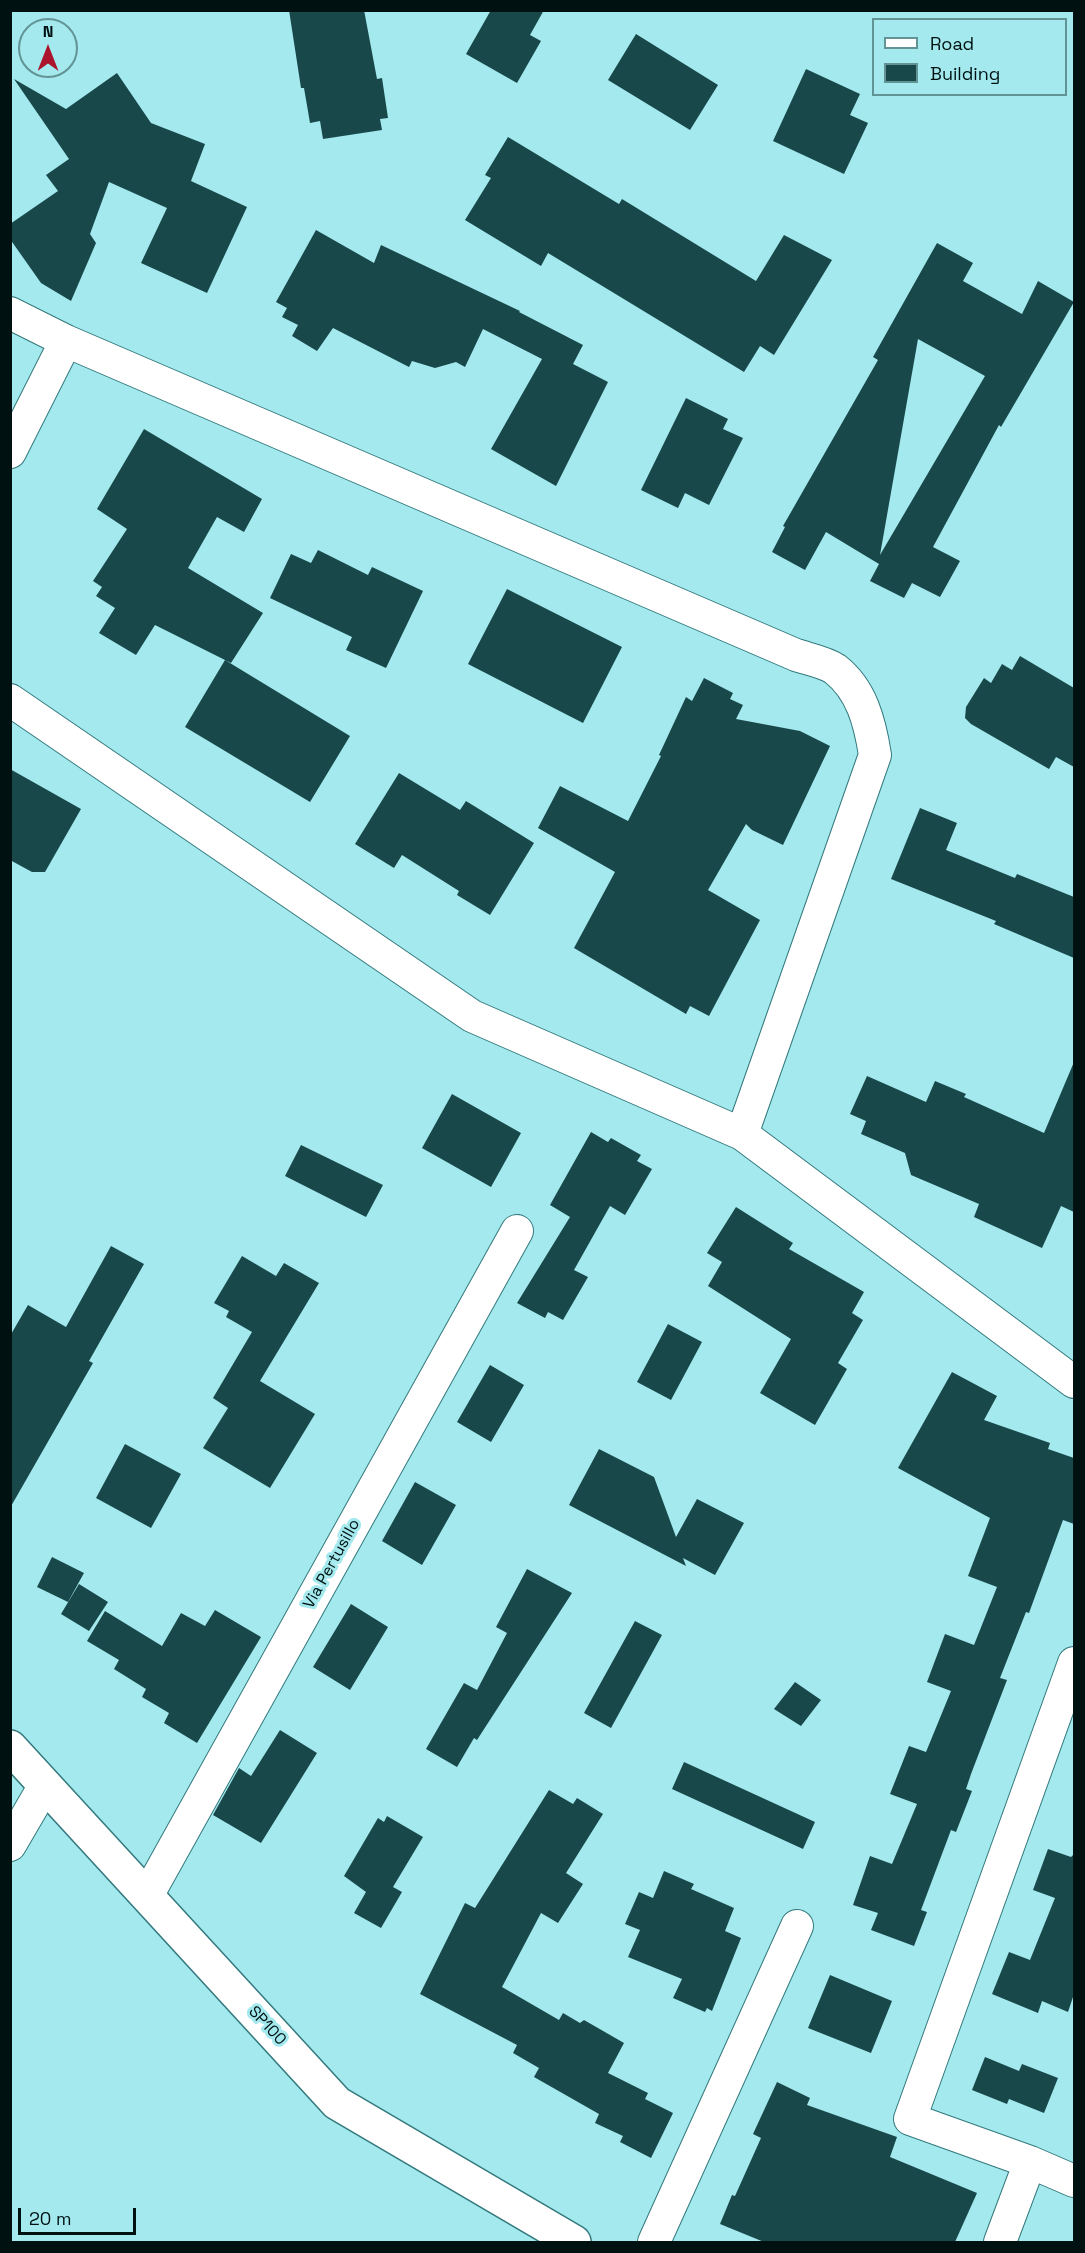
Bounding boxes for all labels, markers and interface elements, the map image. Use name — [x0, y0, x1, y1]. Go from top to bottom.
north arrow — [18, 18, 78, 78]
legend — [872, 18, 1067, 96]
text: N — [43, 21, 53, 42]
text: Road — [930, 32, 974, 55]
text: Building — [930, 62, 1000, 85]
street label: Via Pertusillo — [300, 1516, 364, 1612]
street label: SP100 — [244, 2002, 290, 2050]
scale bar — [21, 2196, 140, 2234]
text: 20 m — [29, 2207, 72, 2230]

